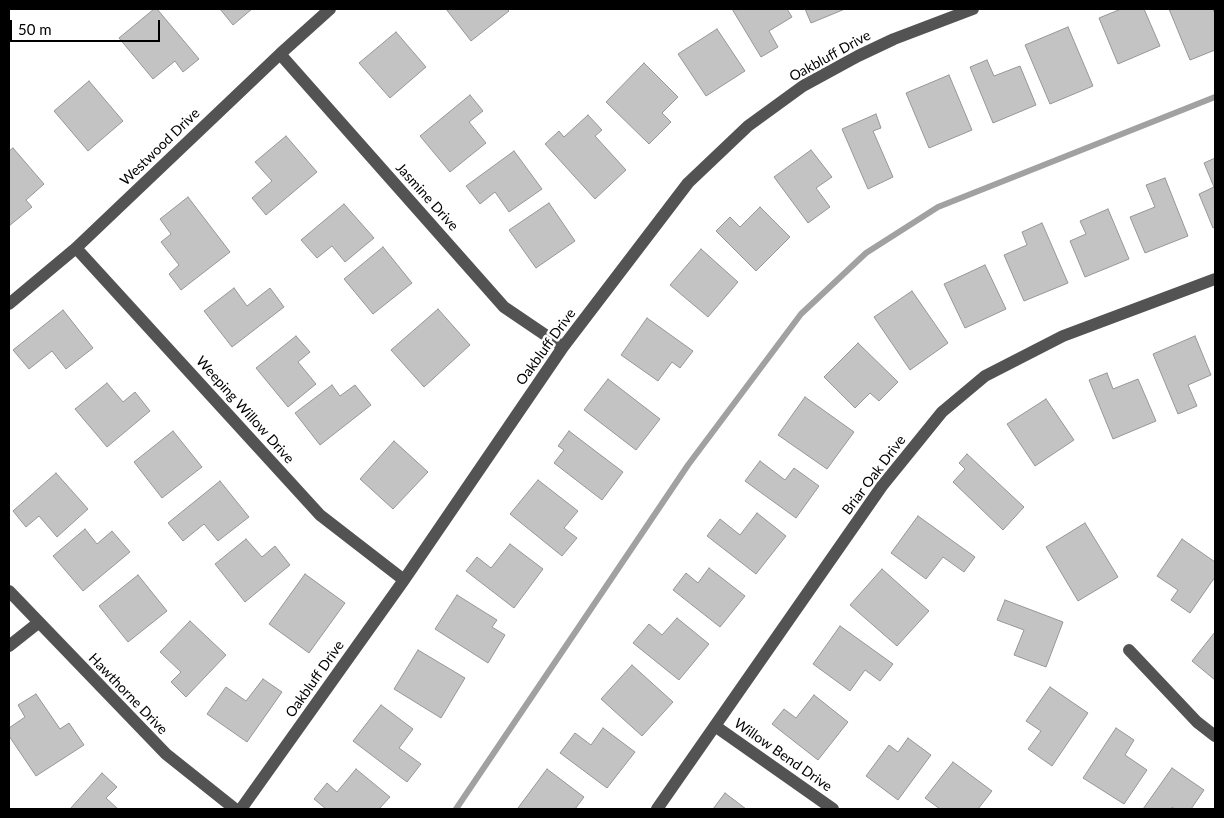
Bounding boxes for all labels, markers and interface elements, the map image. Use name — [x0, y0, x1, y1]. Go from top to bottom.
scale bar — [12, 10, 162, 42]
text: 50 m — [18, 20, 52, 38]
street label: Oakbluff Drive — [786, 27, 874, 85]
street label: Westwood Drive — [117, 105, 203, 189]
street label: Jasmine Drive — [392, 160, 462, 234]
street label: Oakbluff Drive — [513, 306, 579, 388]
street label: Weeping Willow Drive — [192, 353, 298, 467]
street label: Briar Oak Drive — [839, 432, 909, 518]
street label: Oakbluff Drive — [282, 637, 348, 721]
street label: Hawthorne Drive — [85, 650, 171, 738]
street label: Willow Bend Drive — [731, 715, 835, 795]

